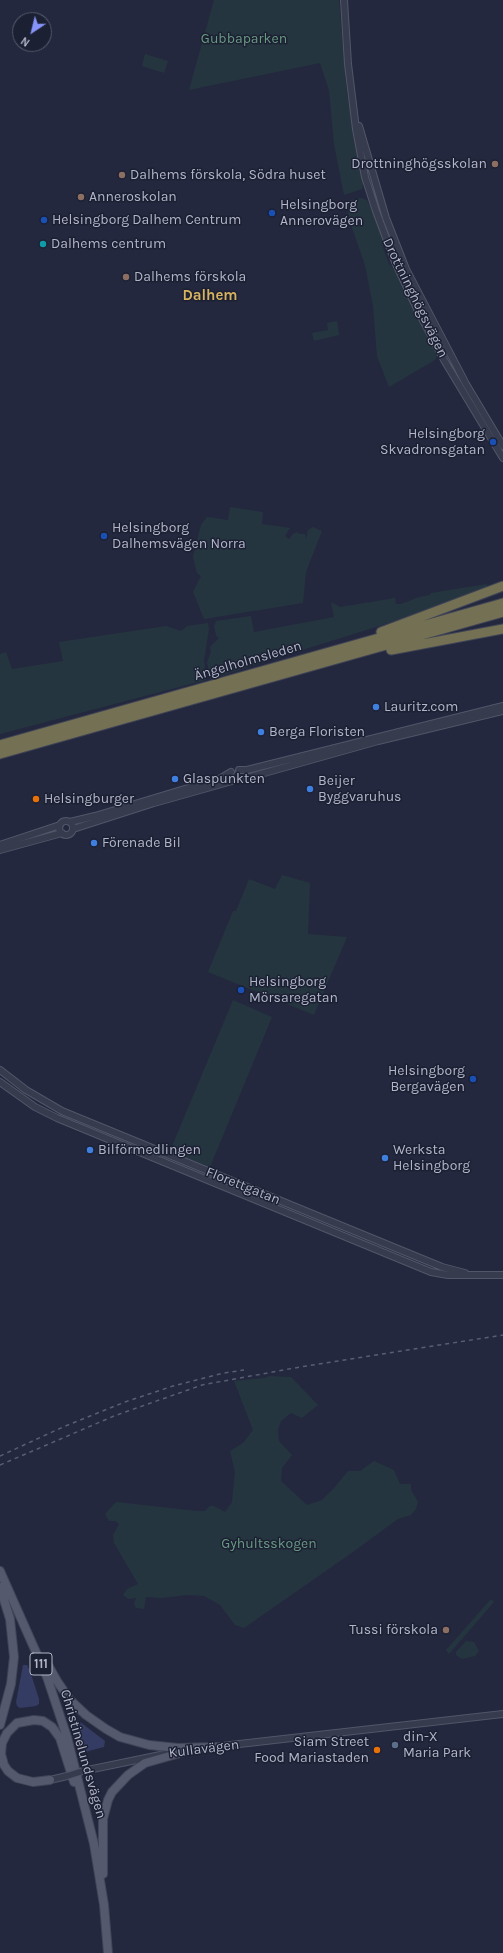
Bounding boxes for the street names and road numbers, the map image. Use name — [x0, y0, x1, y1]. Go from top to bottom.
street label: Drottninghögsvägen — [379, 235, 451, 361]
street label: Ängelholmsleden — [192, 638, 304, 684]
street label: Florettgatan — [203, 1163, 283, 1209]
road number: 111 — [30, 1653, 52, 1675]
street label: Christinelundsvägen — [57, 1688, 109, 1820]
street label: Kullavägen — [168, 1736, 240, 1762]

